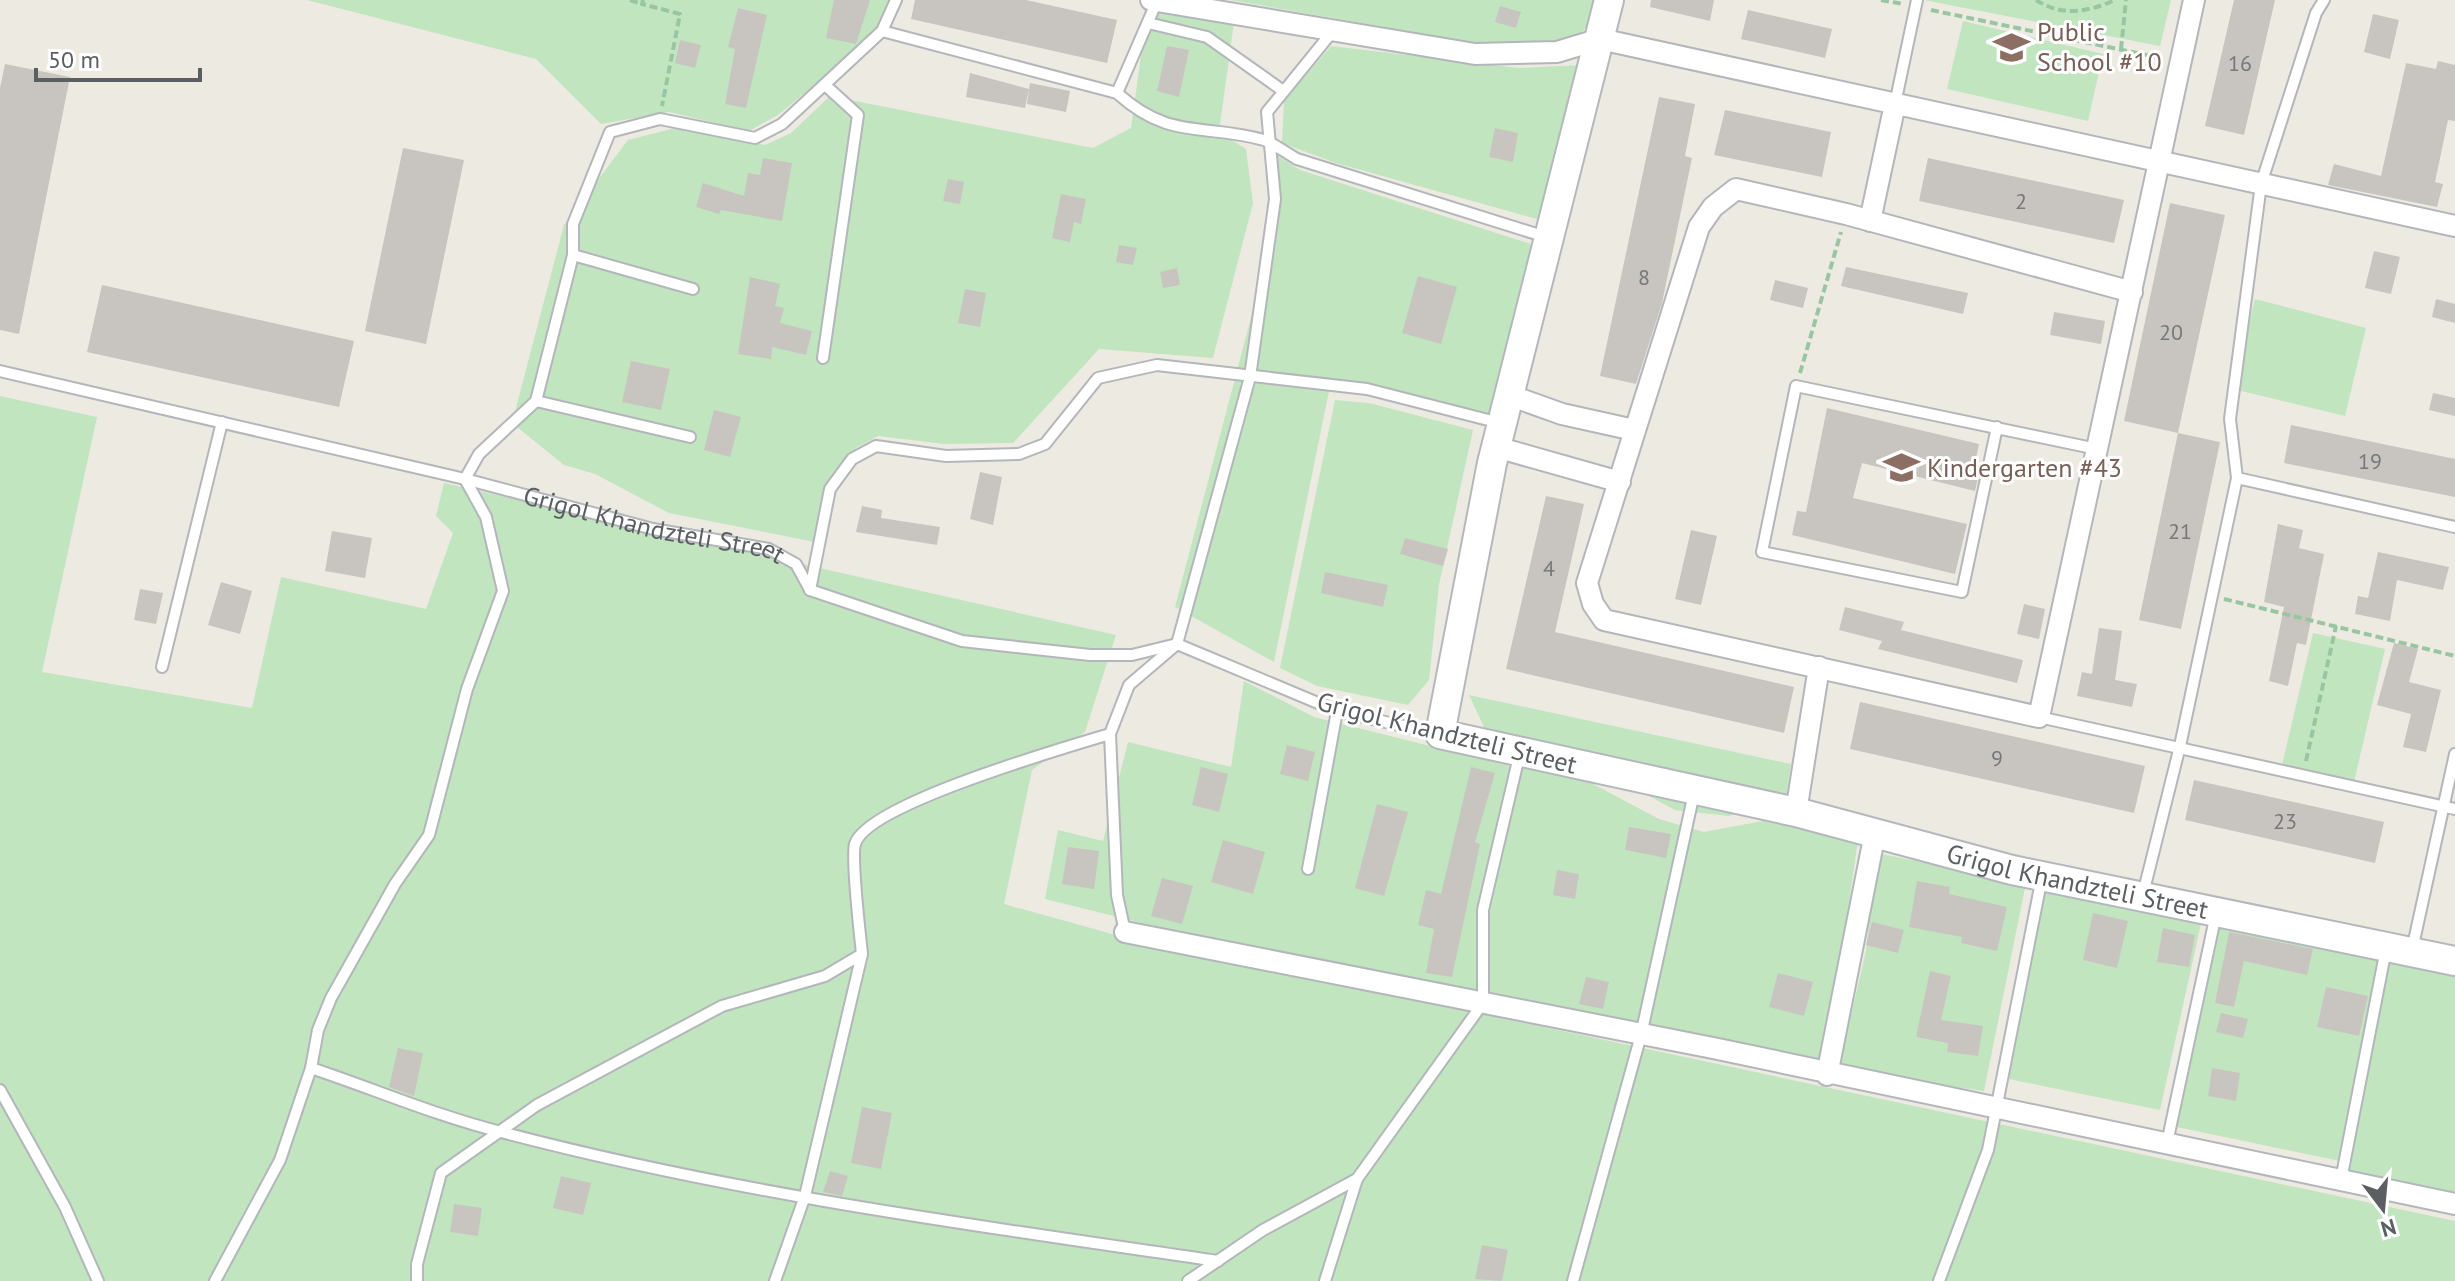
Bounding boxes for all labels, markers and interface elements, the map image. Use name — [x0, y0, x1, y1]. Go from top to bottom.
place label: Public School #10 — [2037, 15, 2162, 78]
school or university icon: Public School #10 — [1992, 28, 2030, 66]
scale bar — [36, 32, 200, 82]
text: 50 m — [48, 44, 100, 75]
house number: 16 — [2228, 49, 2252, 77]
house number: 2 — [2015, 187, 2027, 215]
house number: 8 — [1638, 263, 1650, 291]
house number: 20 — [2159, 318, 2183, 346]
house number: 19 — [2358, 447, 2382, 475]
school or university icon: Kindergarten #43 — [1882, 449, 1920, 487]
place label: Kindergarten #43 — [1927, 451, 2122, 484]
street label: Grigol Khandzteli Street — [520, 478, 791, 571]
house number: 21 — [2168, 517, 2192, 545]
house number: 4 — [1543, 554, 1555, 582]
street label: Grigol Khandzteli Street — [1314, 684, 1581, 781]
house number: 9 — [1991, 744, 2003, 772]
house number: 23 — [2273, 807, 2297, 835]
street label: Grigol Khandzteli Street — [1943, 836, 2211, 926]
north arrow — [2343, 1169, 2423, 1249]
text: N — [2378, 1213, 2399, 1244]

